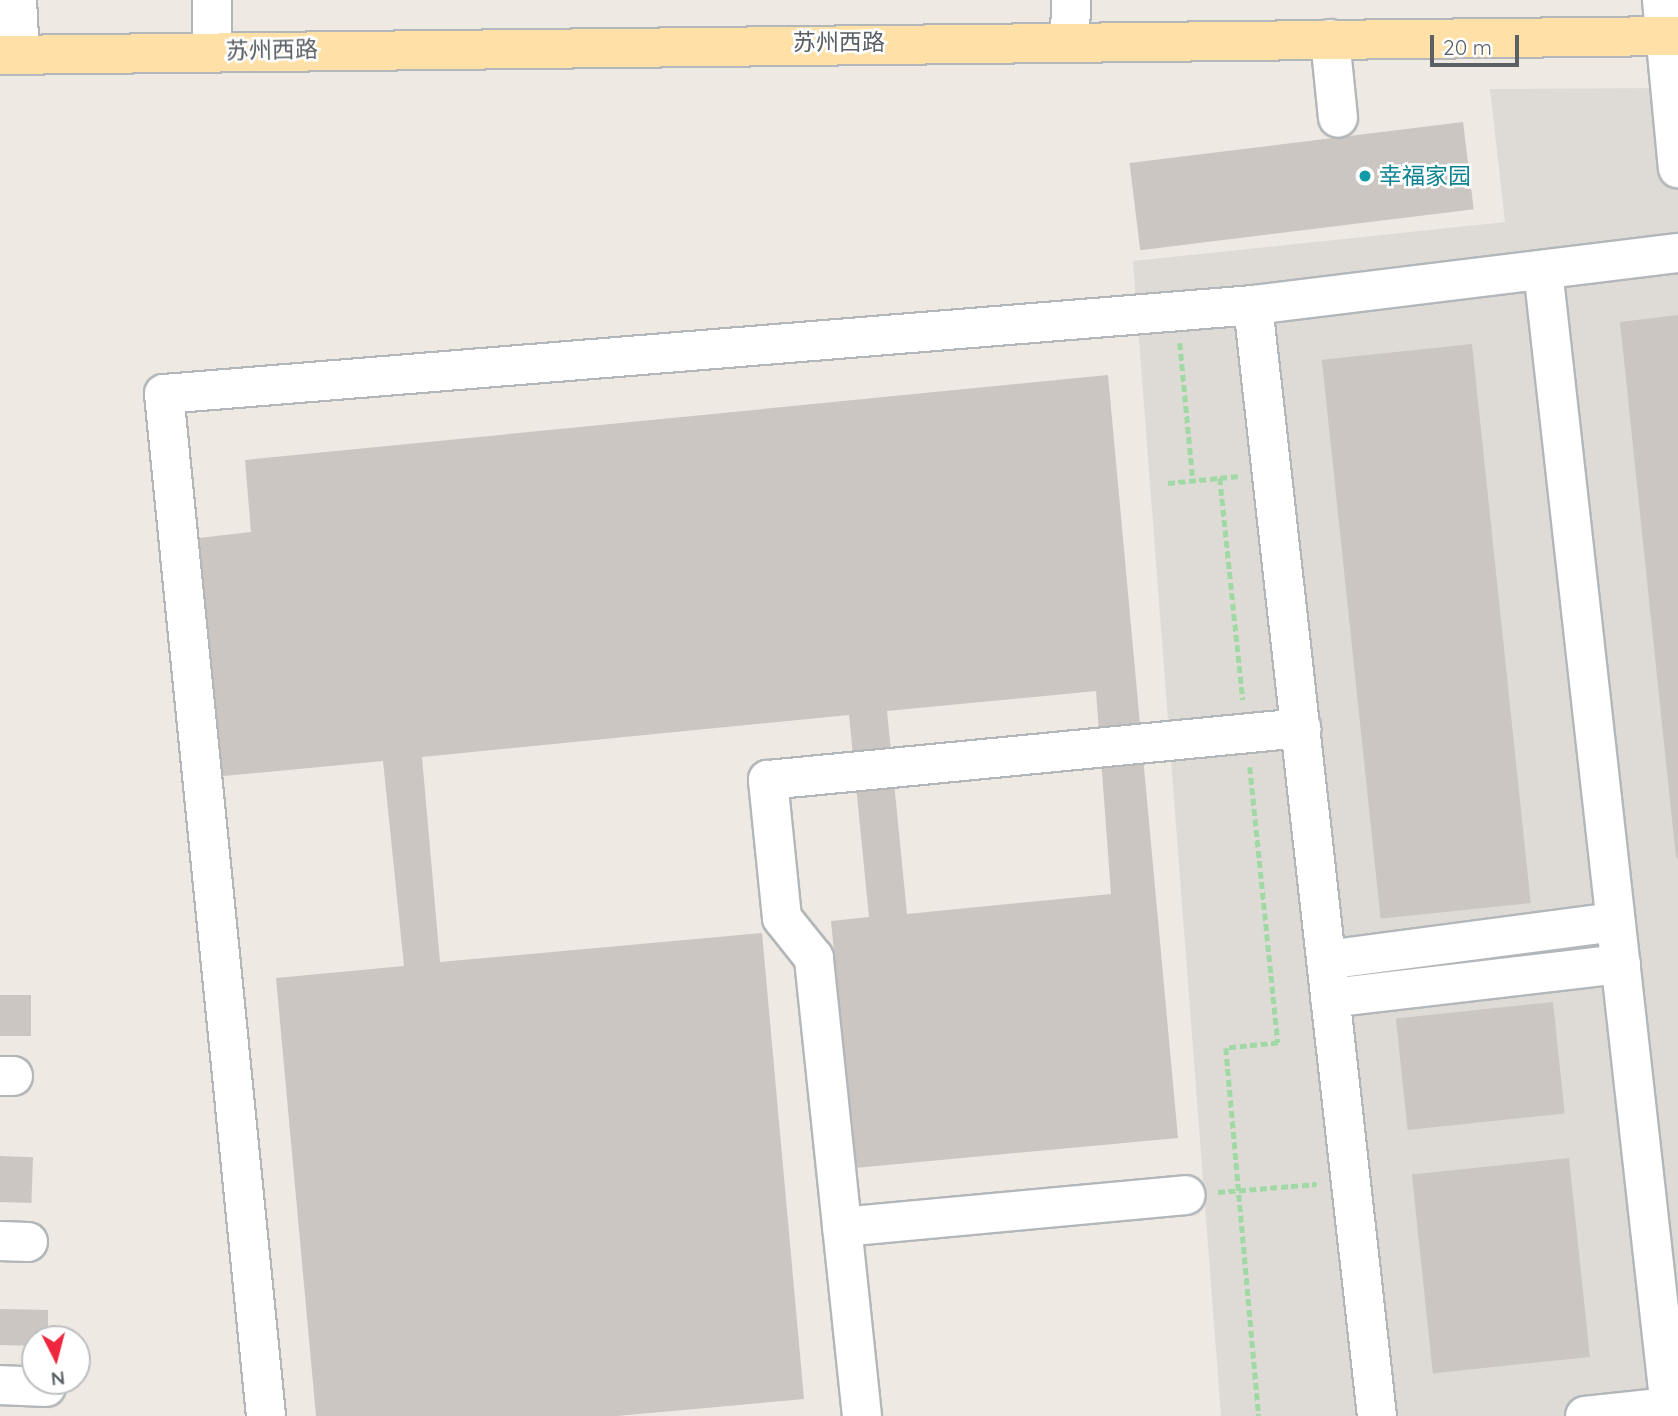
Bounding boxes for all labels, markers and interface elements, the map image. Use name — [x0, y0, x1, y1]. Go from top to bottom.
scale bar — [1433, 21, 1522, 65]
street label: 苏州西路 — [793, 28, 885, 56]
text: 20 m — [1443, 34, 1492, 60]
street label: 苏州西路 — [226, 35, 318, 65]
place label: 幸福家园 — [1379, 162, 1471, 190]
marker: 幸福家园 — [1357, 168, 1373, 184]
north arrow — [21, 1325, 91, 1395]
text: N — [50, 1366, 66, 1392]

